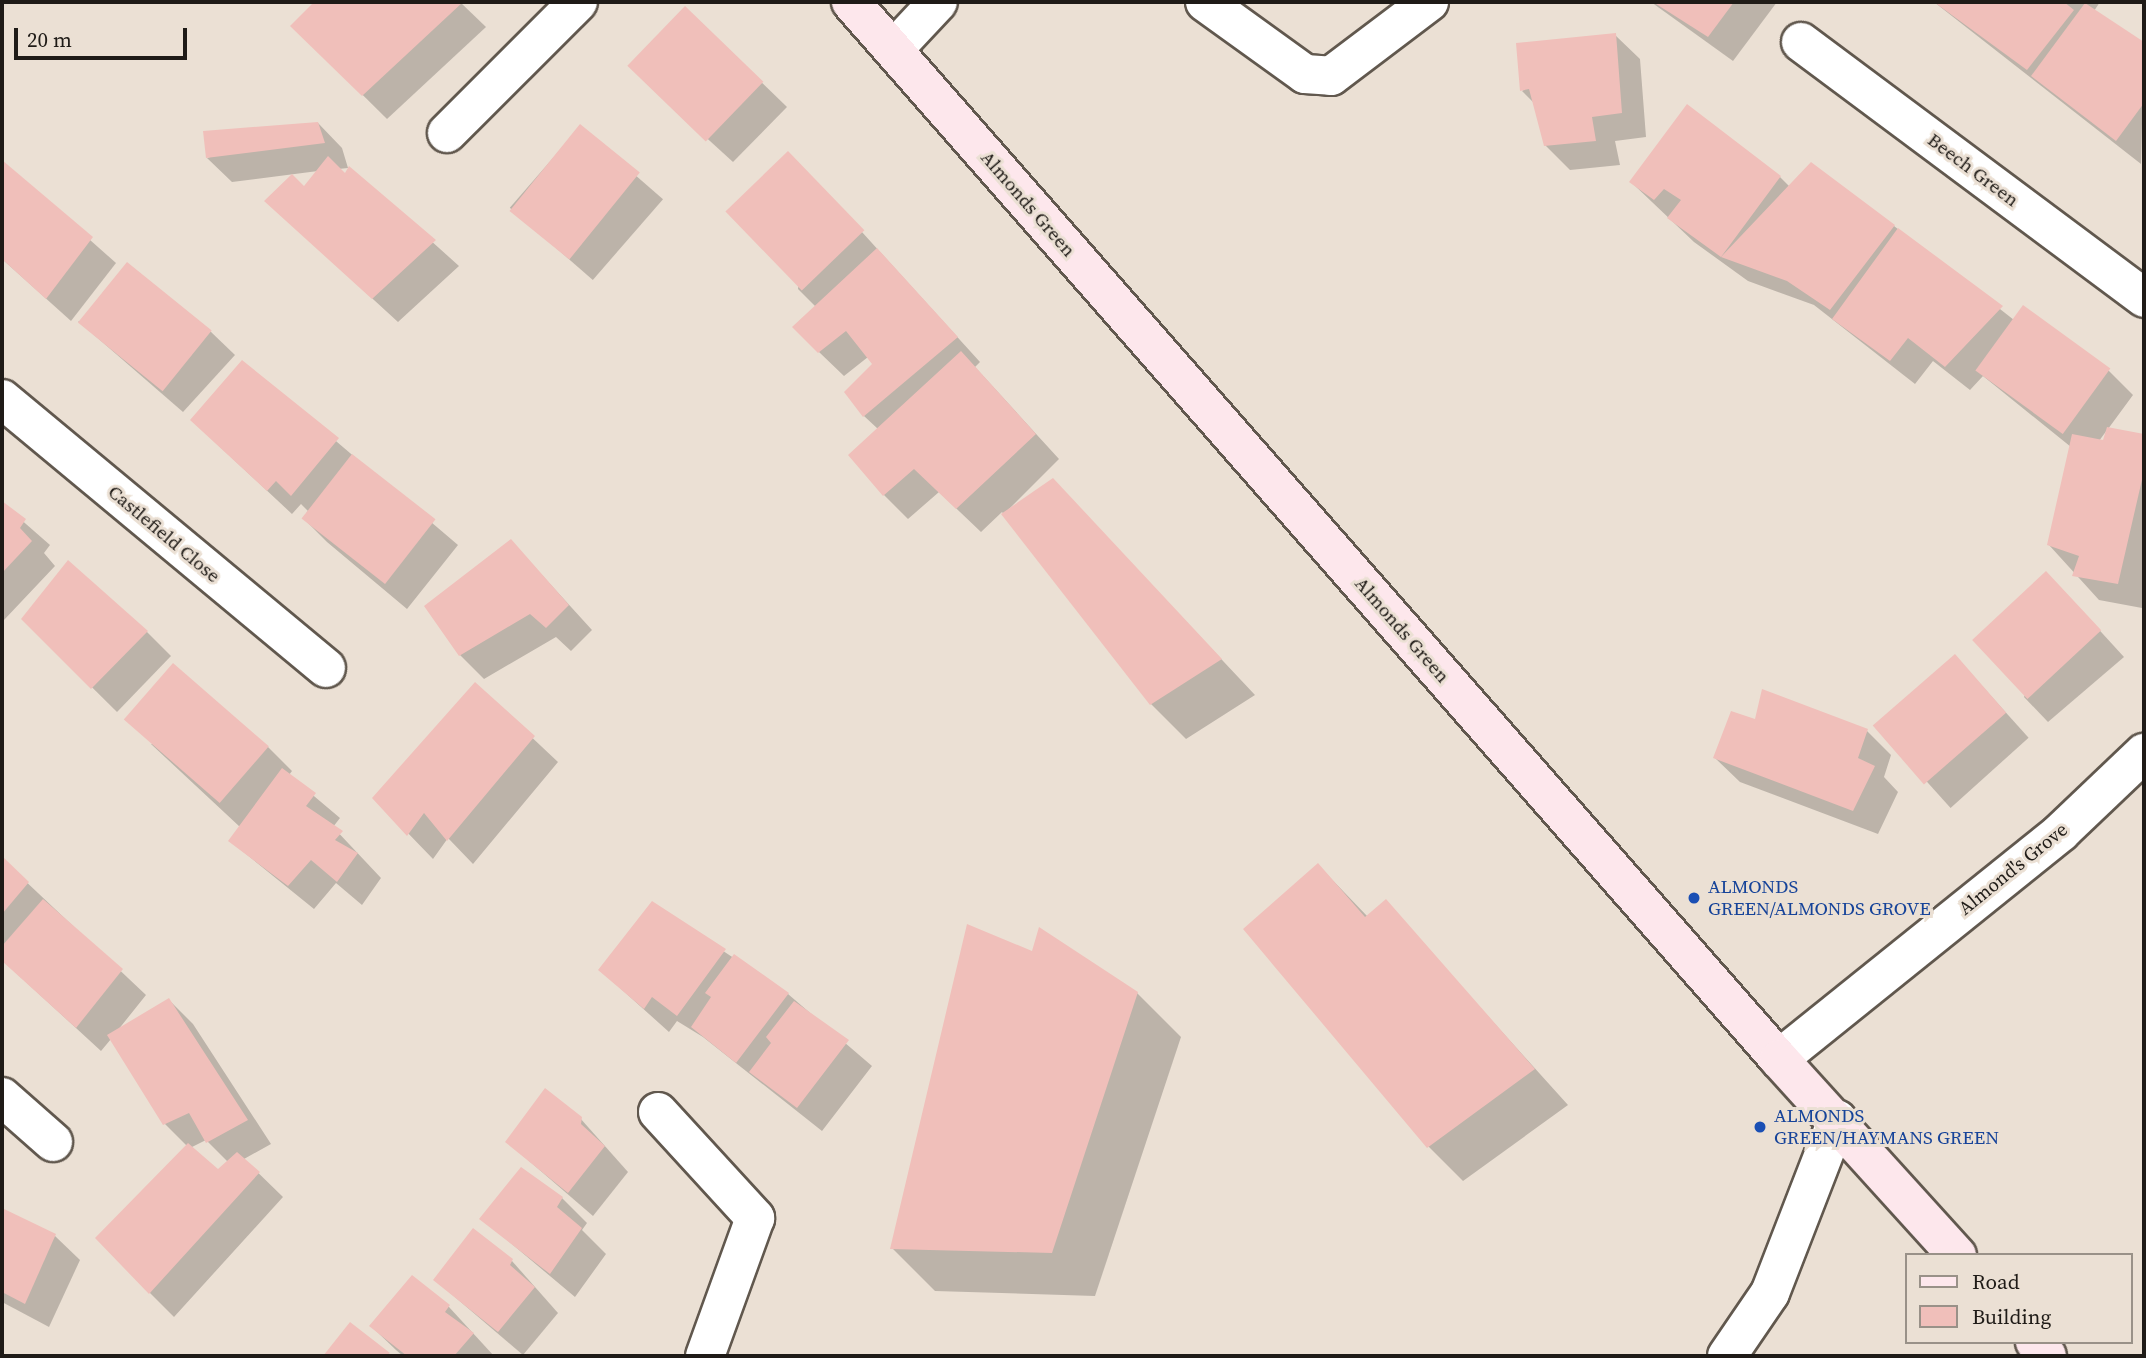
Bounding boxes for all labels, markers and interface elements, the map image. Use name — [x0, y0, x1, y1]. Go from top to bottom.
scale bar — [18, 14, 191, 58]
text: 20 m — [27, 25, 72, 54]
street label: Beech Green — [1923, 128, 2023, 212]
street label: Almonds Green — [976, 147, 1080, 261]
street label: Castlefield Close — [103, 481, 225, 587]
street label: Almonds Green — [1350, 573, 1454, 687]
street label: Almond's Grove — [1954, 818, 2072, 920]
place label: ALMONDS GREEN/ALMONDS GROVE — [1708, 876, 1931, 920]
marker: ALMONDS GREEN/ALMONDS GROVE — [1686, 890, 1702, 906]
place label: ALMONDS GREEN/HAYMANS GREEN — [1774, 1105, 1999, 1149]
marker: ALMONDS GREEN/HAYMANS GREEN — [1752, 1119, 1768, 1135]
legend — [1904, 1253, 2132, 1344]
text: Road — [1972, 1267, 2020, 1296]
text: Building — [1972, 1302, 2051, 1331]

